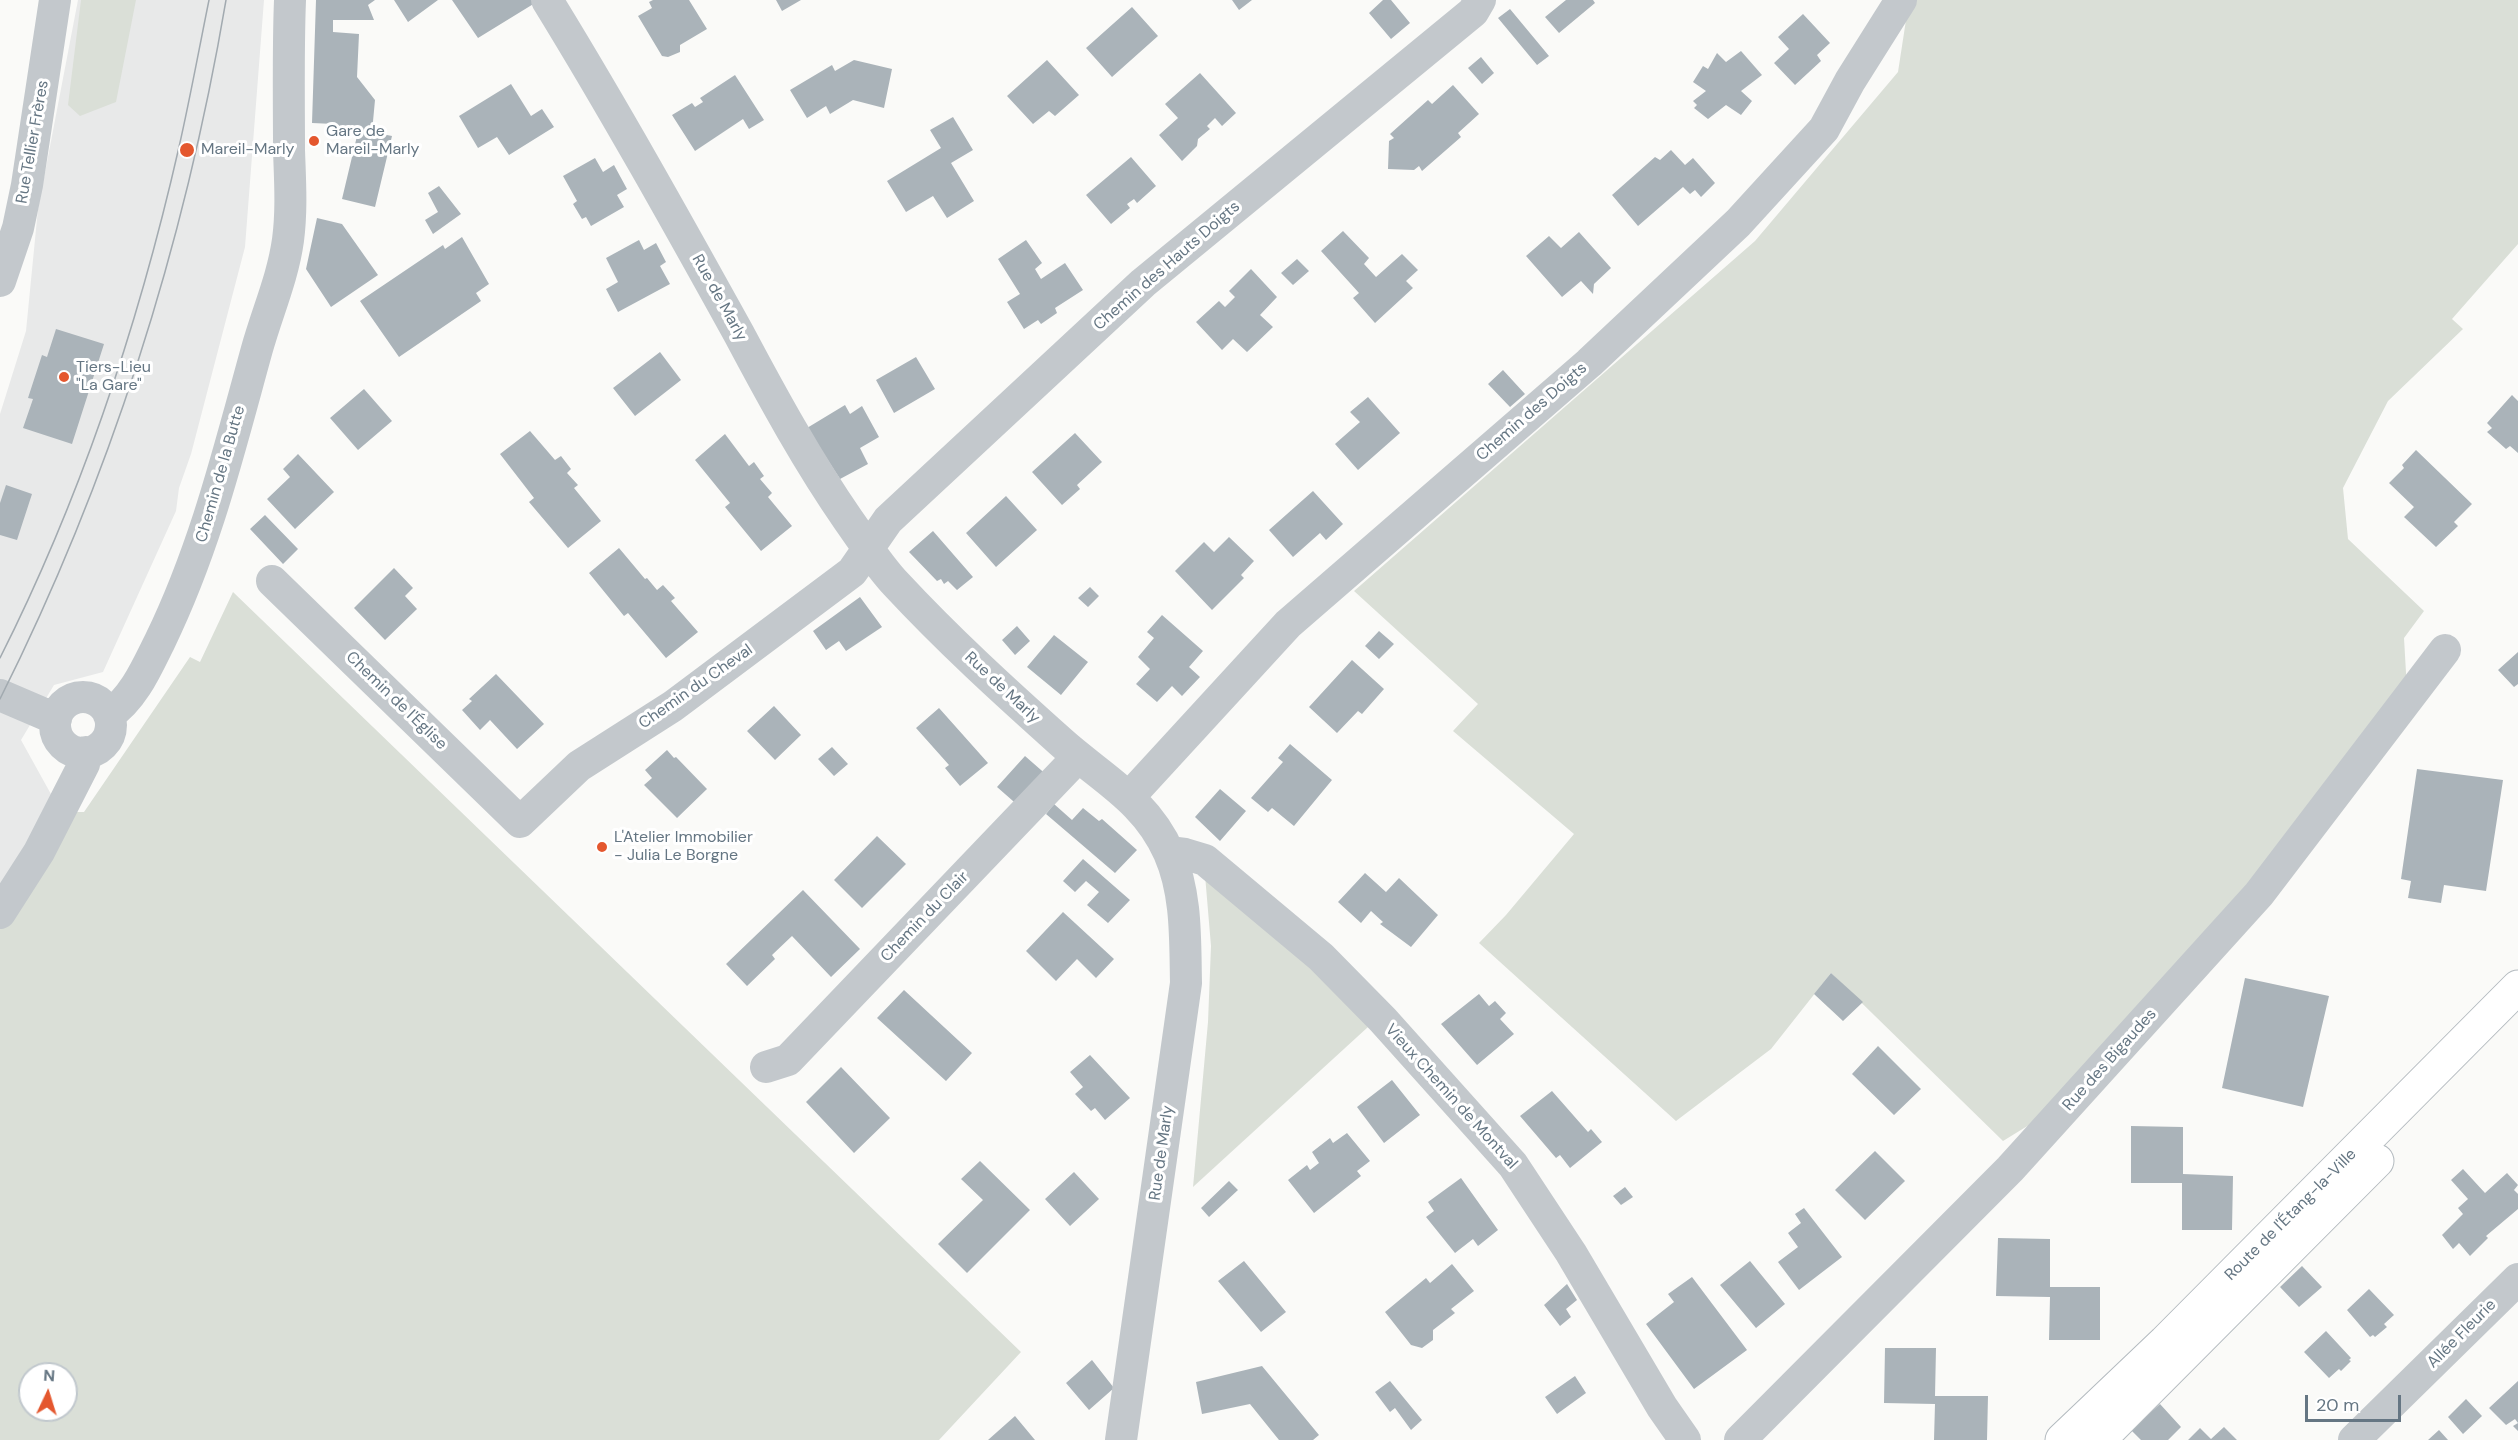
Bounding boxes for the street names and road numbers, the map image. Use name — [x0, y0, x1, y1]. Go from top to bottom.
street label: Rue Tellier Frères — [13, 79, 53, 205]
street label: Chemin des Hauts Doigts — [1090, 197, 1244, 335]
street label: Rue de Marly — [687, 251, 751, 345]
street label: Chemin des Doigts — [1473, 359, 1591, 465]
street label: Chemin de la Butte — [192, 403, 250, 545]
street label: Chemin du Cheval — [635, 641, 757, 733]
street label: Chemin de l'Église — [341, 648, 451, 754]
street label: Rue de Marly — [960, 648, 1044, 728]
street label: Chemin du Clair — [877, 868, 973, 966]
street label: Rue des Bigaudes — [2059, 1005, 2161, 1115]
street label: Vieux Chemin de Montval — [1381, 1021, 1521, 1173]
street label: Rue de Marly — [1146, 1104, 1178, 1202]
street label: Route de l'Étang-la-Ville — [2221, 1145, 2361, 1285]
street label: Allée Fleurie — [2424, 1296, 2500, 1372]

